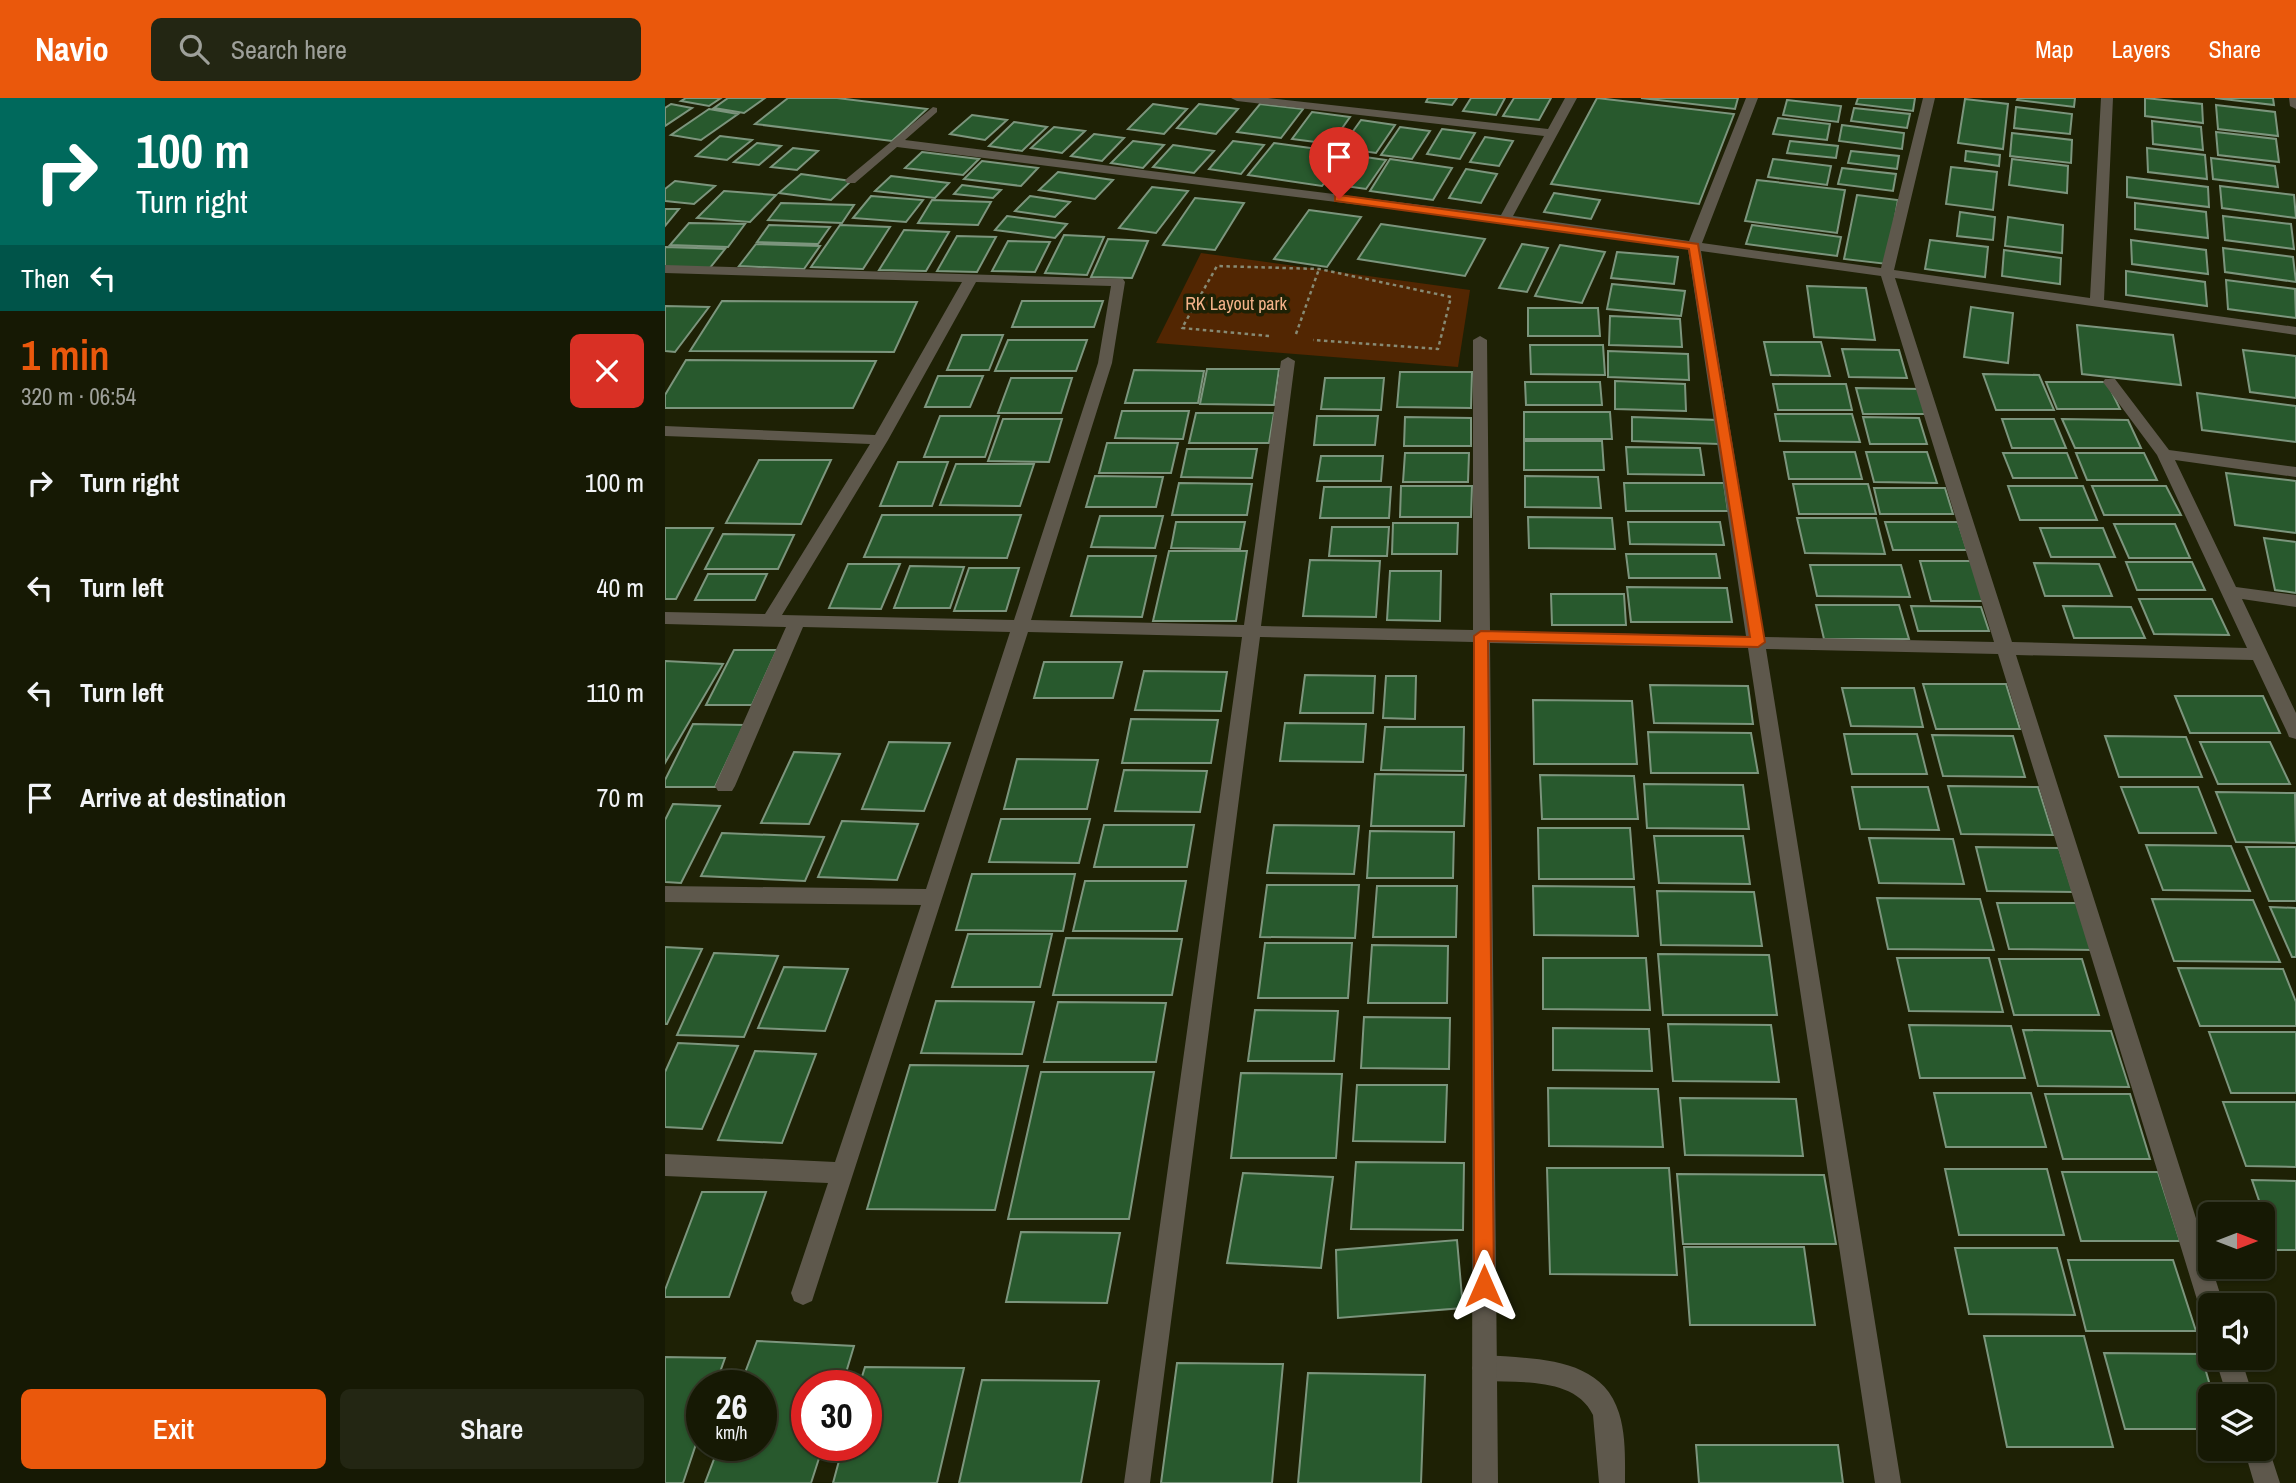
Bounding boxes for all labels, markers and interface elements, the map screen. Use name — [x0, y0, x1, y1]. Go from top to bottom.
search box — [151, 18, 641, 81]
text: Navio — [35, 27, 109, 71]
icon: search — [175, 30, 213, 68]
text: Search here — [231, 32, 347, 67]
text: Map — [2035, 33, 2073, 65]
text: Layers — [2111, 33, 2170, 65]
text: Share — [2208, 33, 2261, 65]
text: 100 m — [136, 117, 250, 183]
icon: right — [21, 126, 112, 217]
pin — [1309, 127, 1369, 199]
icon: arrive — [1320, 138, 1358, 176]
text: Turn right — [136, 180, 248, 223]
icon: left — [84, 259, 122, 297]
text: Then — [21, 261, 70, 296]
park label: RK Layout park — [1185, 291, 1287, 316]
text: 1 min — [21, 327, 110, 383]
button: close — [570, 334, 644, 408]
text: 320 m · 06:54 — [21, 381, 136, 412]
icon: right — [21, 464, 59, 502]
text: Turn right — [80, 465, 179, 500]
text: 100 m — [585, 465, 644, 500]
icon: left — [21, 569, 59, 607]
text: Turn left — [80, 570, 164, 605]
text: 40 m — [597, 570, 644, 605]
icon: left — [21, 674, 59, 712]
text: Turn left — [80, 675, 164, 710]
text: 110 m — [586, 675, 644, 710]
icon: arrive — [21, 779, 59, 817]
text: Arrive at destination — [80, 780, 286, 815]
text: 70 m — [597, 780, 644, 815]
north arrow — [2198, 1202, 2275, 1279]
map controls — [2198, 1202, 2275, 1461]
position arrow — [1447, 1249, 1521, 1323]
button: sound — [2198, 1293, 2275, 1370]
speed limit sign: 30 — [791, 1370, 882, 1461]
text: 26 — [716, 1383, 747, 1430]
button: layers — [2198, 1384, 2275, 1461]
button: Exit — [21, 1389, 326, 1469]
button: Share — [340, 1389, 644, 1469]
text: km/h — [716, 1420, 748, 1445]

